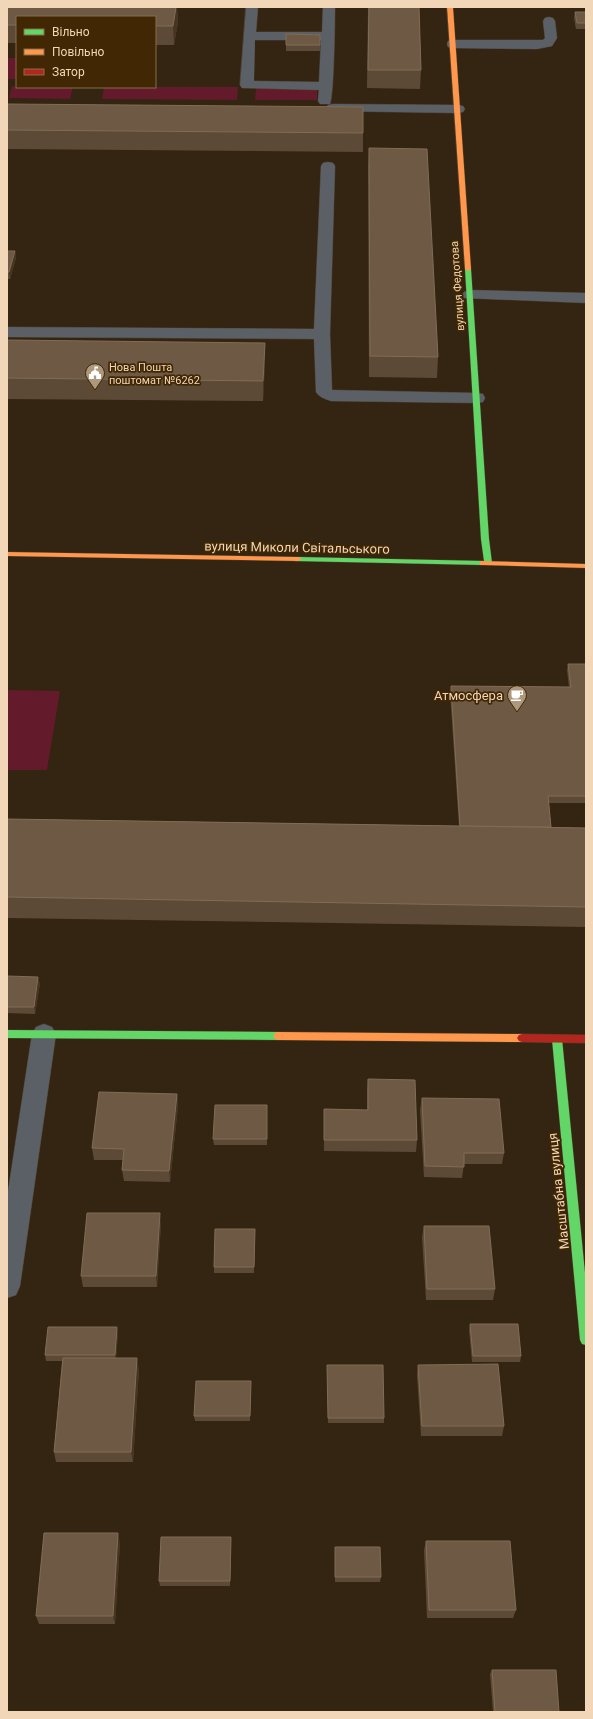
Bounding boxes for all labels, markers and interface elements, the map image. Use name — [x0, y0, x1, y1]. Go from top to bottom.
legend — [16, 16, 156, 88]
text: Вільно — [52, 25, 90, 39]
text: Повільно — [52, 45, 105, 59]
text: Затор — [52, 65, 85, 79]
street label: вулиця Федотова — [448, 241, 467, 331]
place label: Нова Пошта поштомат №6262 — [109, 361, 200, 387]
public building icon: Нова Пошта поштомат №6262 — [84, 362, 106, 390]
street label: вулиця Миколи Світальського — [204, 538, 390, 557]
cafe icon: Атмосфера — [506, 684, 528, 712]
place label: Атмосфера — [434, 688, 503, 703]
street label: Масштабна вулиця — [545, 1132, 572, 1250]

